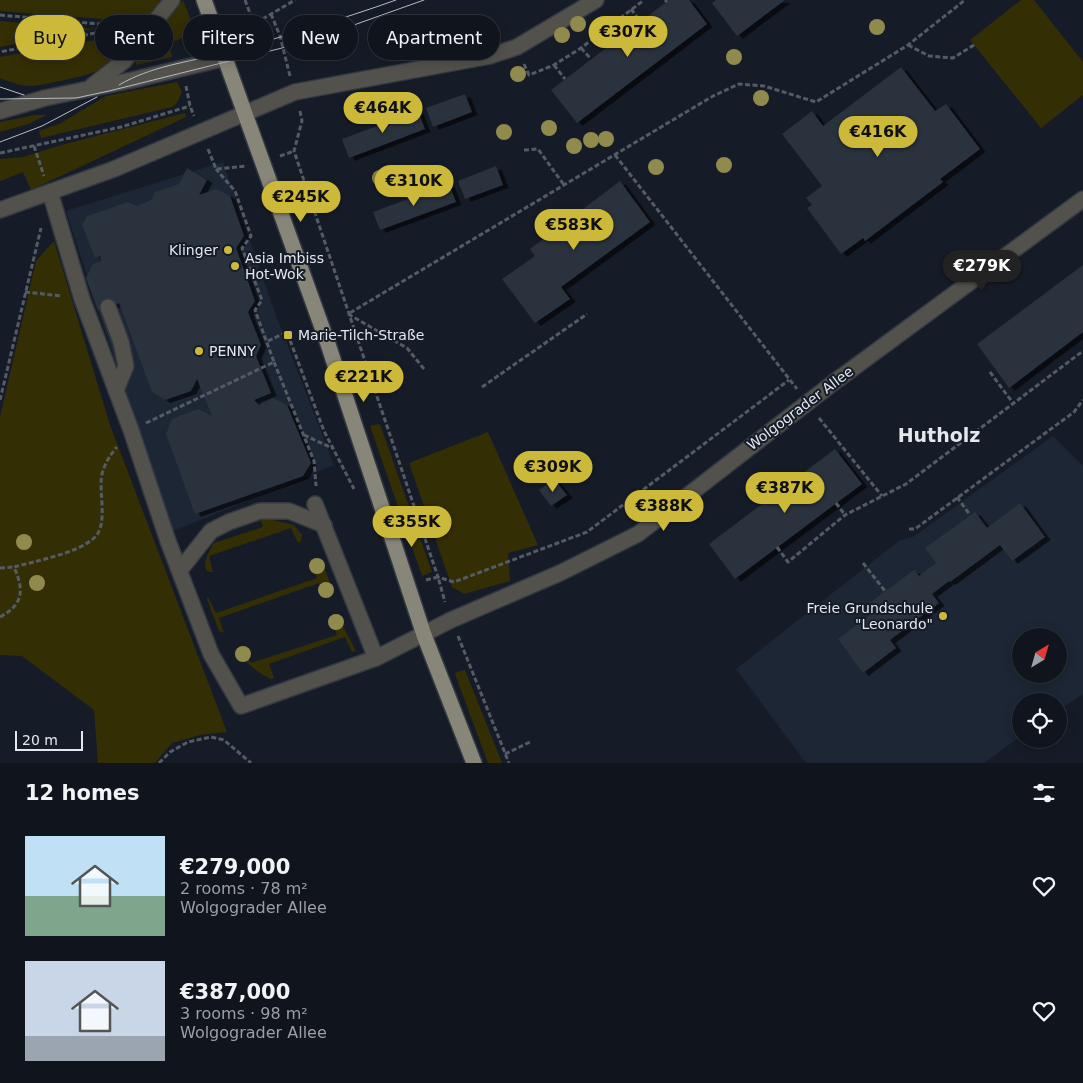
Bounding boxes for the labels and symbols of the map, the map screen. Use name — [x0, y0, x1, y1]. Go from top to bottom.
pin: €307K — [593, 15, 663, 58]
pin: €464K — [348, 92, 418, 134]
pin: €416K — [843, 116, 913, 158]
pin: €310K — [379, 164, 449, 207]
pin: €245K — [266, 180, 336, 223]
pin: €583K — [539, 208, 609, 251]
place label: Klinger — [169, 242, 218, 258]
marker: Klinger — [222, 244, 234, 256]
place label: Asia Imbiss Hot-Wok — [245, 250, 324, 282]
pin: €279K — [947, 250, 1017, 292]
marker: Asia Imbiss Hot-Wok — [229, 260, 241, 272]
place label: Marie-Tilch-Straße — [298, 327, 424, 343]
marker: Marie-Tilch-Straße — [282, 329, 294, 341]
place label: PENNY — [209, 343, 256, 359]
marker: PENNY — [193, 345, 205, 357]
pin: €221K — [329, 360, 399, 403]
street label: Wolgograder Allee — [744, 363, 856, 453]
district label: Hutholz — [898, 424, 980, 446]
pin: €309K — [518, 450, 588, 493]
pin: €387K — [750, 472, 820, 514]
pin: €388K — [629, 490, 699, 532]
pin: €355K — [377, 506, 447, 548]
place label: Freie Grundschule "Leonardo" — [806, 600, 933, 632]
marker: Freie Grundschule "Leonardo" — [937, 610, 949, 622]
north arrow — [1012, 628, 1068, 682]
scale bar — [15, 728, 82, 751]

